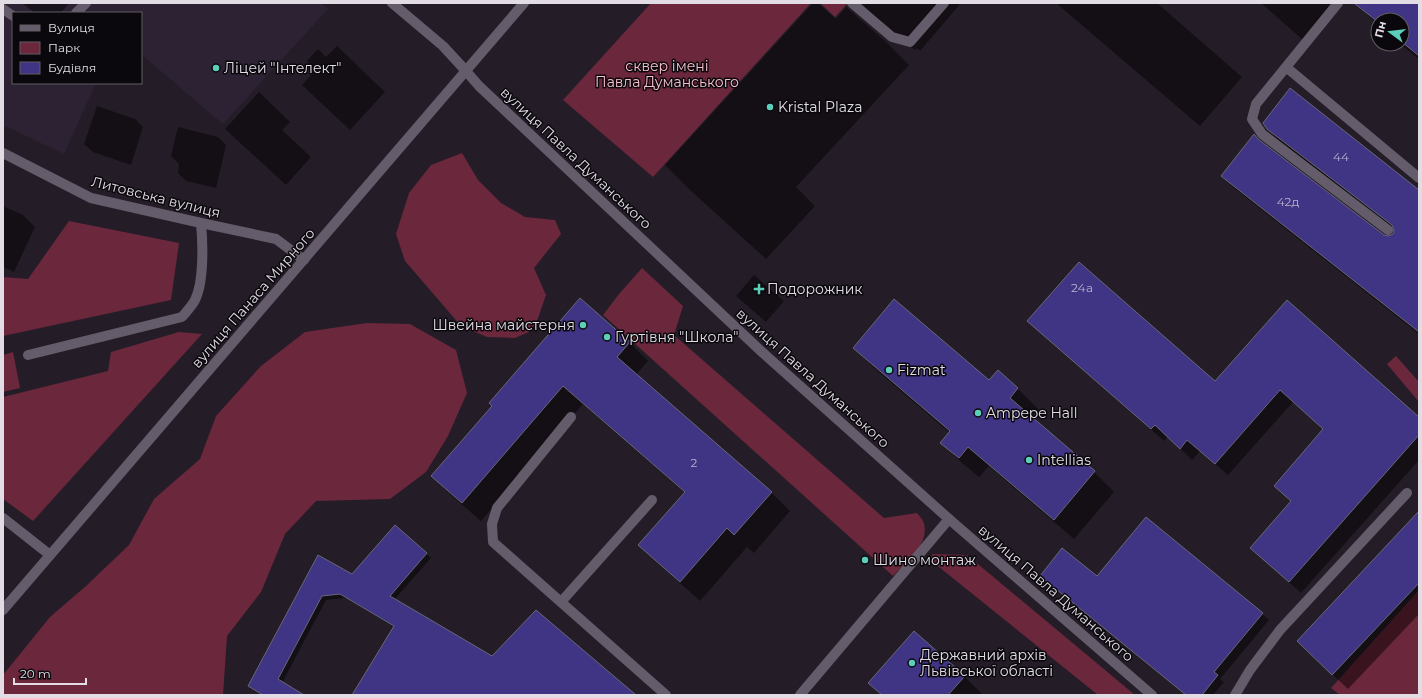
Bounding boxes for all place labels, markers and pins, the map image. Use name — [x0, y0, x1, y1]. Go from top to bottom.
place label: Ліцей "Інтелект" — [224, 59, 341, 77]
marker: Ліцей "Інтелект" — [211, 63, 221, 73]
place label: Kristal Plaza — [778, 98, 863, 116]
marker: Kristal Plaza — [765, 102, 775, 112]
place label: Подорожник — [767, 280, 862, 298]
marker: Подорожник — [754, 284, 764, 294]
place label: Швейна майстерня — [433, 316, 575, 334]
marker: Швейна майстерня — [578, 320, 588, 330]
place label: Гуртівня "Школа" — [615, 328, 739, 346]
marker: Гуртівня "Школа" — [602, 332, 612, 342]
place label: Fizmat — [897, 361, 946, 379]
marker: Fizmat — [884, 365, 894, 375]
place label: Ampepe Hall — [986, 404, 1078, 422]
marker: Ampepe Hall — [973, 408, 983, 418]
place label: Intellias — [1037, 451, 1091, 469]
marker: Intellias — [1024, 455, 1034, 465]
place label: Шино монтаж — [873, 551, 976, 569]
marker: Шино монтаж — [860, 555, 870, 565]
place label: Державний архів Львівської області — [920, 646, 1053, 680]
marker: Державний архів Львівської області — [907, 658, 917, 668]

